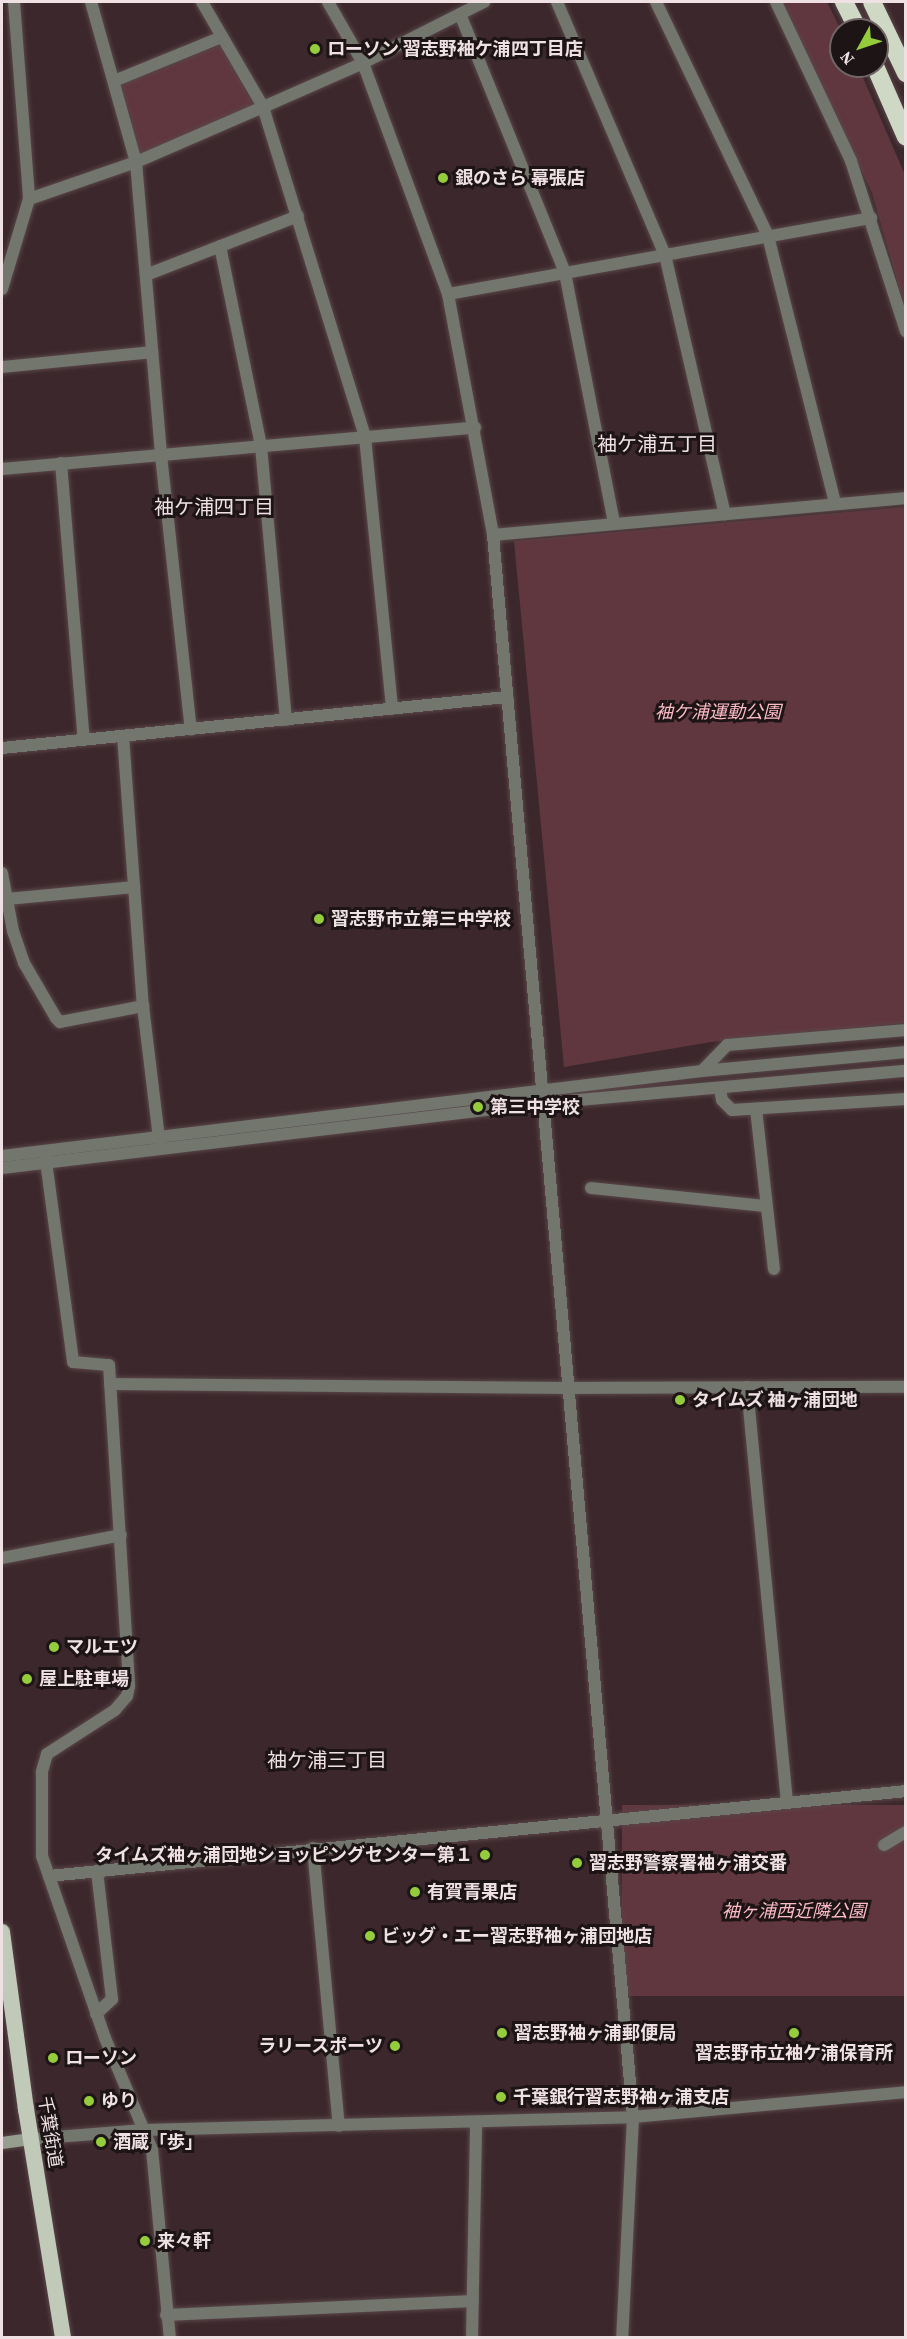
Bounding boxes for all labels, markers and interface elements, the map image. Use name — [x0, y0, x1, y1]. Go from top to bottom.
north arrow — [829, 18, 889, 78]
place label: ローソン 習志野袖ケ浦四丁目店 — [327, 38, 583, 60]
marker: ローソン 習志野袖ケ浦四丁目店 — [308, 42, 322, 56]
text: N — [835, 47, 859, 70]
place label: 銀のさら 幕張店 — [455, 167, 585, 189]
marker: 銀のさら 幕張店 — [436, 171, 450, 185]
district label: 袖ケ浦五丁目 — [597, 432, 717, 456]
district label: 袖ケ浦四丁目 — [154, 495, 274, 519]
park label: 袖ケ浦運動公園 — [655, 701, 781, 723]
place label: 習志野市立第三中学校 — [331, 908, 511, 930]
marker: 習志野市立第三中学校 — [312, 912, 326, 926]
place label: 第三中学校 — [490, 1096, 580, 1118]
marker: 第三中学校 — [471, 1100, 485, 1114]
place label: タイムズ 袖ヶ浦団地 — [692, 1389, 858, 1411]
marker: タイムズ 袖ヶ浦団地 — [673, 1393, 687, 1407]
place label: マルエツ — [66, 1636, 138, 1658]
marker: マルエツ — [47, 1640, 61, 1654]
place label: 屋上駐車場 — [39, 1668, 129, 1690]
marker: 屋上駐車場 — [20, 1672, 34, 1686]
district label: 袖ケ浦三丁目 — [267, 1748, 387, 1772]
place label: タイムズ袖ヶ浦団地ショッピングセンター第１ — [95, 1844, 473, 1866]
marker: タイムズ袖ヶ浦団地ショッピングセンター第１ — [478, 1848, 492, 1862]
place label: 習志野警察署袖ヶ浦交番 — [589, 1852, 787, 1874]
marker: 習志野警察署袖ヶ浦交番 — [570, 1856, 584, 1870]
place label: 有賀青果店 — [427, 1881, 517, 1903]
marker: 有賀青果店 — [408, 1885, 422, 1899]
park label: 袖ヶ浦西近隣公園 — [722, 1900, 866, 1922]
place label: ビッグ・エー習志野袖ヶ浦団地店 — [382, 1925, 652, 1947]
marker: ビッグ・エー習志野袖ヶ浦団地店 — [363, 1929, 377, 1943]
place label: 習志野袖ヶ浦郵便局 — [514, 2022, 676, 2044]
marker: 習志野袖ヶ浦郵便局 — [495, 2026, 509, 2040]
marker: 習志野市立袖ケ浦保育所 — [787, 2026, 801, 2040]
place label: ラリースポーツ — [257, 2035, 383, 2057]
marker: ラリースポーツ — [388, 2039, 402, 2053]
place label: 習志野市立袖ケ浦保育所 — [695, 2042, 893, 2064]
place label: ローソン — [65, 2047, 137, 2069]
marker: ローソン — [46, 2051, 60, 2065]
place label: 千葉銀行習志野袖ヶ浦支店 — [513, 2086, 729, 2108]
place label: ゆり — [101, 2090, 137, 2112]
marker: 千葉銀行習志野袖ヶ浦支店 — [494, 2090, 508, 2104]
marker: ゆり — [82, 2094, 96, 2108]
street label: 千葉街道 — [34, 2095, 66, 2169]
place label: 酒蔵「歩」 — [113, 2131, 203, 2153]
marker: 酒蔵「歩」 — [94, 2135, 108, 2149]
place label: 来々軒 — [157, 2230, 211, 2252]
marker: 来々軒 — [138, 2234, 152, 2248]

